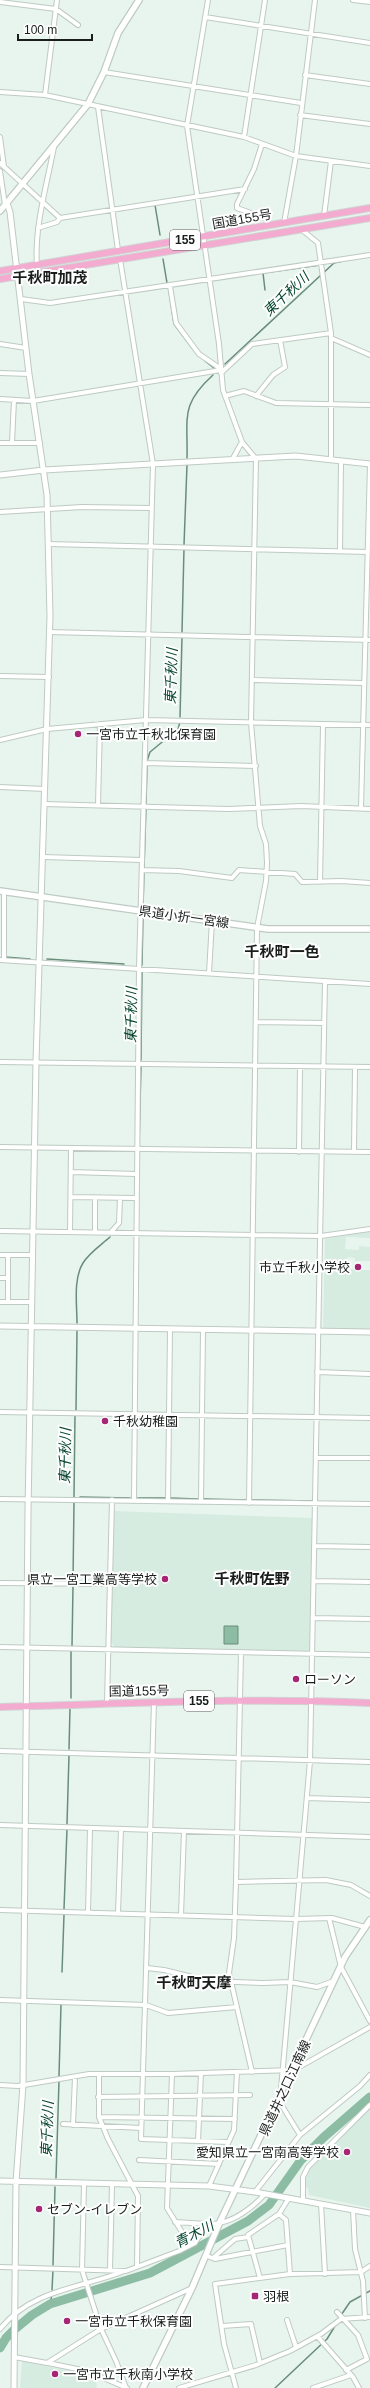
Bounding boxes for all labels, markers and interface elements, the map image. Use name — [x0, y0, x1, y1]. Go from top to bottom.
scale bar — [18, 16, 92, 42]
text: 100 m — [24, 23, 57, 37]
street label: 国道155号 — [211, 206, 273, 232]
road number: 155 — [170, 230, 200, 250]
water label: 東千秋川 — [260, 268, 313, 319]
district label: 千秋町加茂 — [12, 269, 88, 286]
water label: 東千秋川 — [162, 646, 180, 704]
place label: 一宮市立千秋北保育園 — [86, 727, 216, 742]
marker: 一宮市立千秋北保育園 — [73, 729, 83, 739]
street label: 県道小折一宮線 — [138, 903, 230, 931]
district label: 千秋町一色 — [244, 943, 320, 960]
water label: 東千秋川 — [123, 985, 140, 1043]
place label: 市立千秋小学校 — [259, 1260, 350, 1275]
marker: 市立千秋小学校 — [353, 1262, 363, 1272]
place label: 千秋幼稚園 — [113, 1414, 178, 1429]
marker: 千秋幼稚園 — [100, 1416, 110, 1426]
water label: 東千秋川 — [57, 1426, 74, 1484]
district label: 千秋町佐野 — [214, 1570, 290, 1587]
place label: 県立一宮工業高等学校 — [27, 1572, 157, 1587]
marker: 県立一宮工業高等学校 — [160, 1574, 170, 1584]
place label: ローソン — [304, 1672, 356, 1687]
marker: ローソン — [291, 1674, 301, 1684]
street label: 国道155号 — [109, 1683, 169, 1699]
road number: 155 — [184, 1691, 214, 1711]
district label: 千秋町天摩 — [156, 1974, 232, 1991]
street label: 県道井之口江南線 — [256, 2038, 314, 2138]
water label: 東千秋川 — [38, 2099, 56, 2157]
place label: 愛知県立一宮南高等学校 — [196, 2145, 339, 2160]
marker: 愛知県立一宮南高等学校 — [342, 2147, 352, 2157]
place label: セブン-イレブン — [47, 2202, 142, 2217]
marker: セブン-イレブン — [34, 2204, 44, 2214]
water label: 青木川 — [172, 2216, 218, 2251]
place label: 羽根 — [263, 2289, 289, 2304]
marker: 羽根 — [250, 2291, 260, 2301]
place label: 一宮市立千秋保育園 — [75, 2314, 192, 2329]
marker: 一宮市立千秋保育園 — [62, 2316, 72, 2326]
place label: 一宮市立千秋南小学校 — [63, 2367, 193, 2382]
marker: 一宮市立千秋南小学校 — [50, 2369, 60, 2379]

